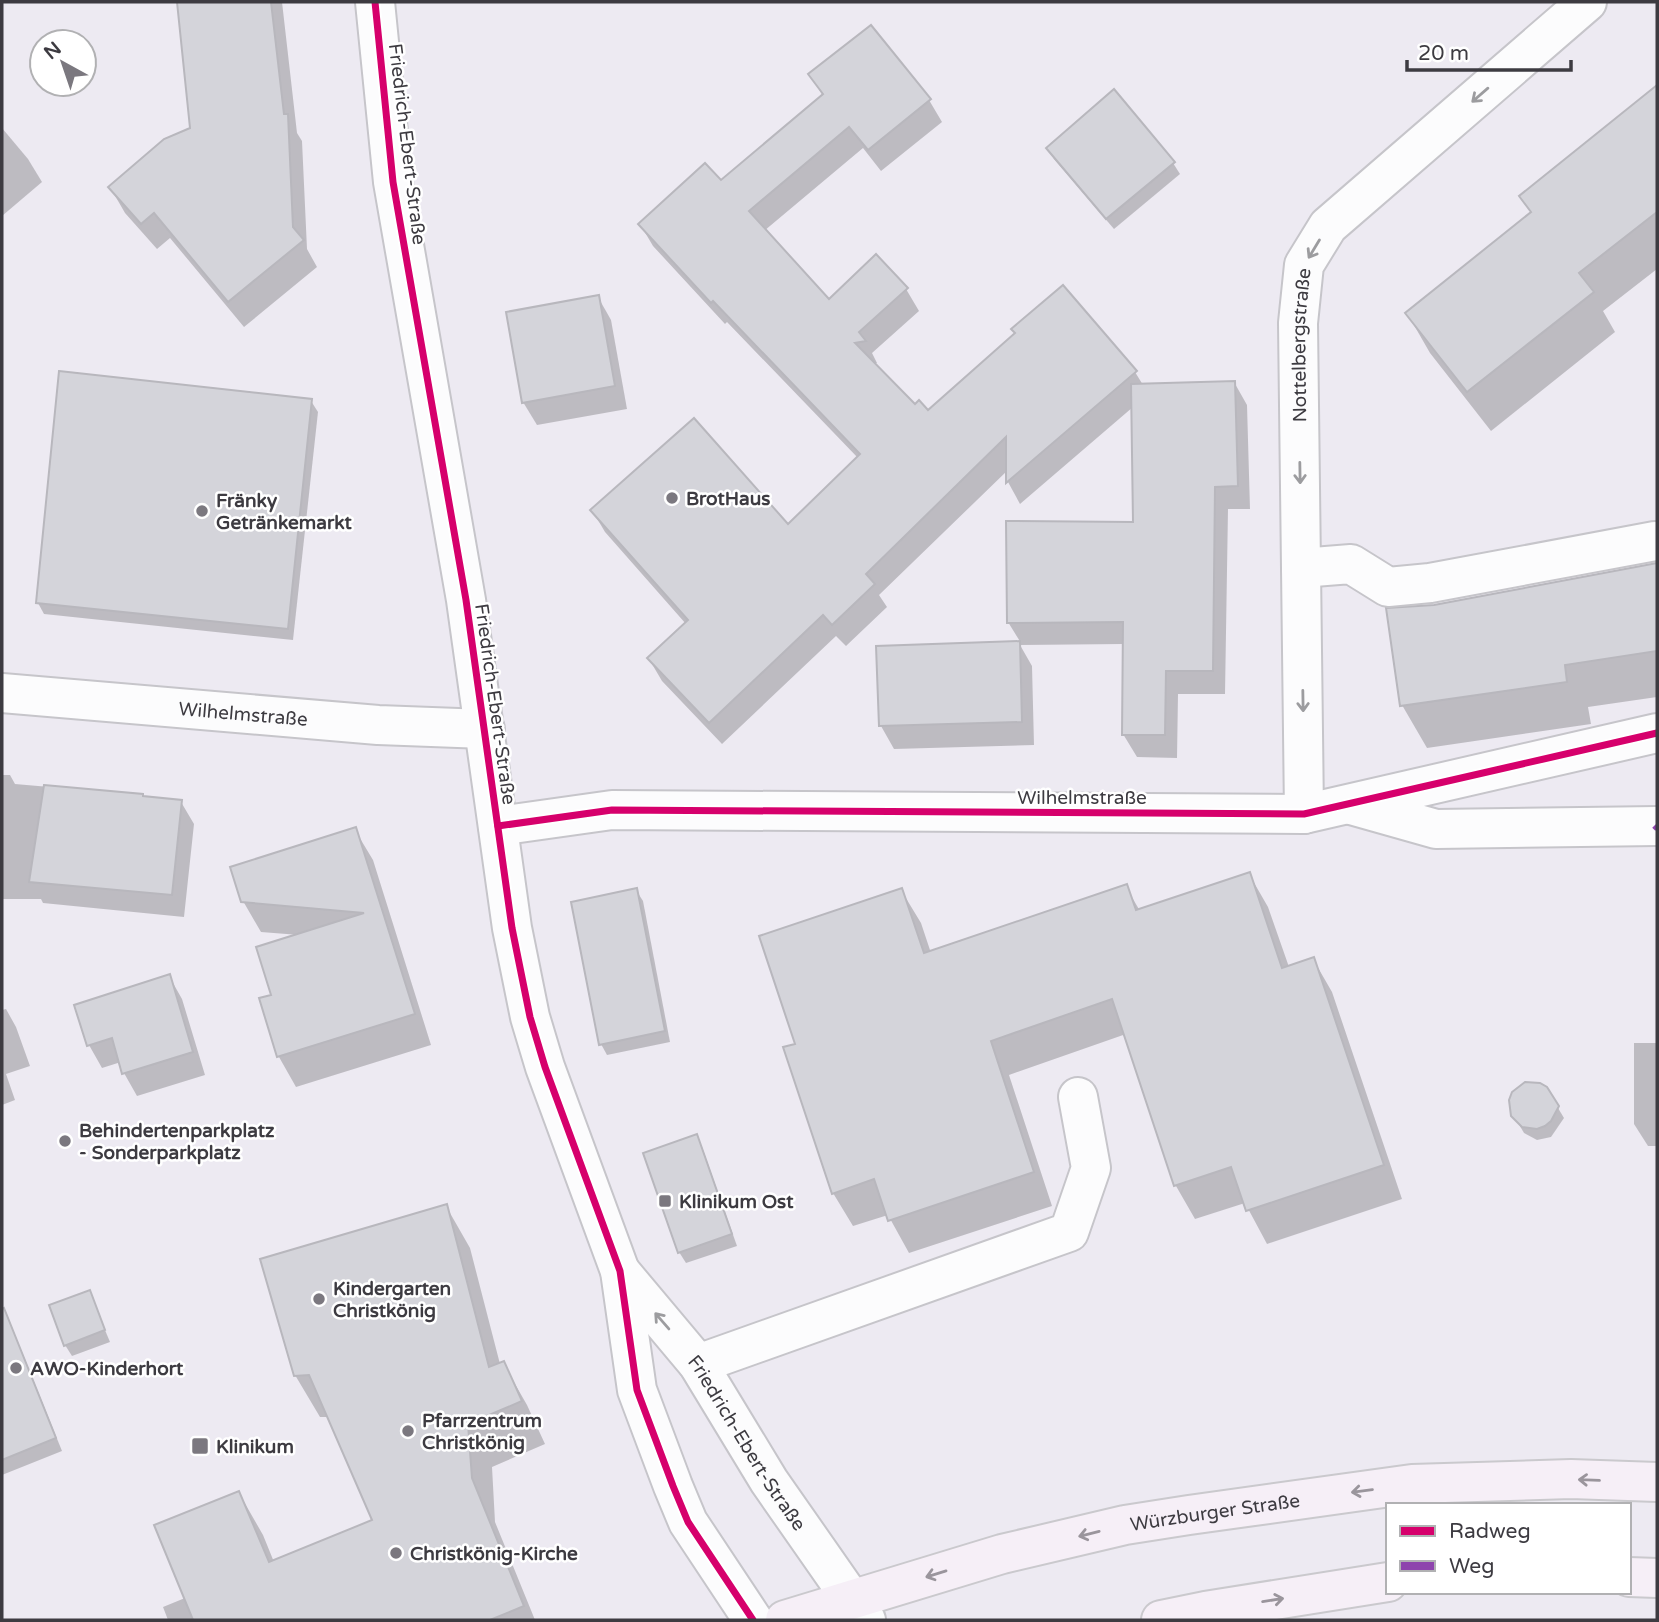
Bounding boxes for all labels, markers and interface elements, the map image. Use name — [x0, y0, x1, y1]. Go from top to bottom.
north arrow — [28, 28, 98, 98]
scale bar — [1407, 28, 1572, 72]
text: N — [40, 37, 66, 64]
text: 20 m — [1418, 41, 1469, 66]
street label: Friedrich-Ebert-Straße — [384, 42, 430, 246]
one-way arrow — [1472, 86, 1489, 103]
one-way arrow — [1307, 238, 1321, 258]
street label: Nottelbergstraße — [1288, 267, 1316, 423]
one-way arrow — [1293, 461, 1307, 484]
place label: BrotHaus — [686, 488, 770, 510]
place label: Fränky Getränkemarkt — [216, 490, 353, 534]
marker: BrotHaus — [664, 490, 680, 506]
marker: Fränky Getränkemarkt — [194, 503, 210, 519]
street label: Friedrich-Ebert-Straße — [470, 602, 520, 806]
one-way arrow — [1296, 689, 1310, 712]
street label: Wilhelmstraße — [178, 698, 309, 731]
street label: Wilhelmstraße — [1017, 787, 1147, 809]
place label: Behindertenparkplatz - Sonderparkplatz — [79, 1120, 275, 1165]
marker: Behindertenparkplatz - Sonderparkplatz — [57, 1133, 73, 1149]
place label: Klinikum Ost — [679, 1191, 794, 1213]
marker: Klinikum Ost — [657, 1193, 673, 1209]
place label: Kindergarten Christkönig — [333, 1278, 451, 1323]
marker: Kindergarten Christkönig — [311, 1291, 327, 1307]
one-way arrow — [654, 1312, 670, 1330]
street label: Friedrich-Ebert-Straße — [683, 1351, 810, 1535]
place label: AWO-Kinderhort — [30, 1358, 184, 1380]
marker: AWO-Kinderhort — [8, 1360, 24, 1376]
place label: Pfarrzentrum Christkönig — [422, 1410, 542, 1455]
marker: Pfarrzentrum Christkönig — [400, 1423, 416, 1439]
marker: Klinikum — [190, 1436, 210, 1456]
place label: Klinikum — [216, 1436, 294, 1458]
one-way arrow — [1578, 1473, 1601, 1486]
one-way arrow — [1351, 1484, 1374, 1497]
street label: Würzburger Straße — [1129, 1490, 1301, 1536]
legend — [1386, 1503, 1631, 1594]
text: Radweg — [1449, 1519, 1531, 1544]
one-way arrow — [1078, 1528, 1101, 1541]
place label: Christkönig-Kirche — [410, 1543, 578, 1566]
marker: Christkönig-Kirche — [388, 1545, 404, 1561]
text: Weg — [1449, 1554, 1494, 1579]
one-way arrow — [926, 1569, 948, 1581]
one-way arrow — [1261, 1593, 1284, 1606]

